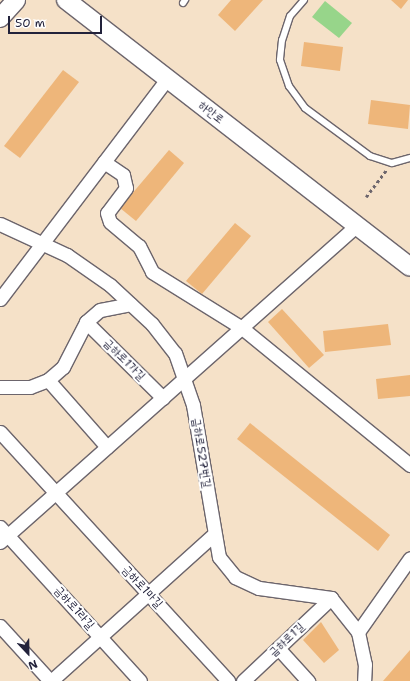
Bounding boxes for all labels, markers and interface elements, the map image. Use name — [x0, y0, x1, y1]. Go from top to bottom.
scale bar — [10, 8, 104, 34]
text: 50 m — [15, 15, 45, 31]
street label: 하안로 — [195, 98, 227, 128]
street label: 금하로1가길 — [100, 336, 148, 384]
street label: 금하로527번길 — [188, 417, 214, 489]
street label: 금하로1마길 — [119, 563, 165, 611]
street label: 금하로1라길 — [51, 583, 97, 633]
street label: 금하로1길 — [266, 620, 308, 660]
north arrow — [8, 633, 48, 673]
text: N — [26, 656, 40, 673]

